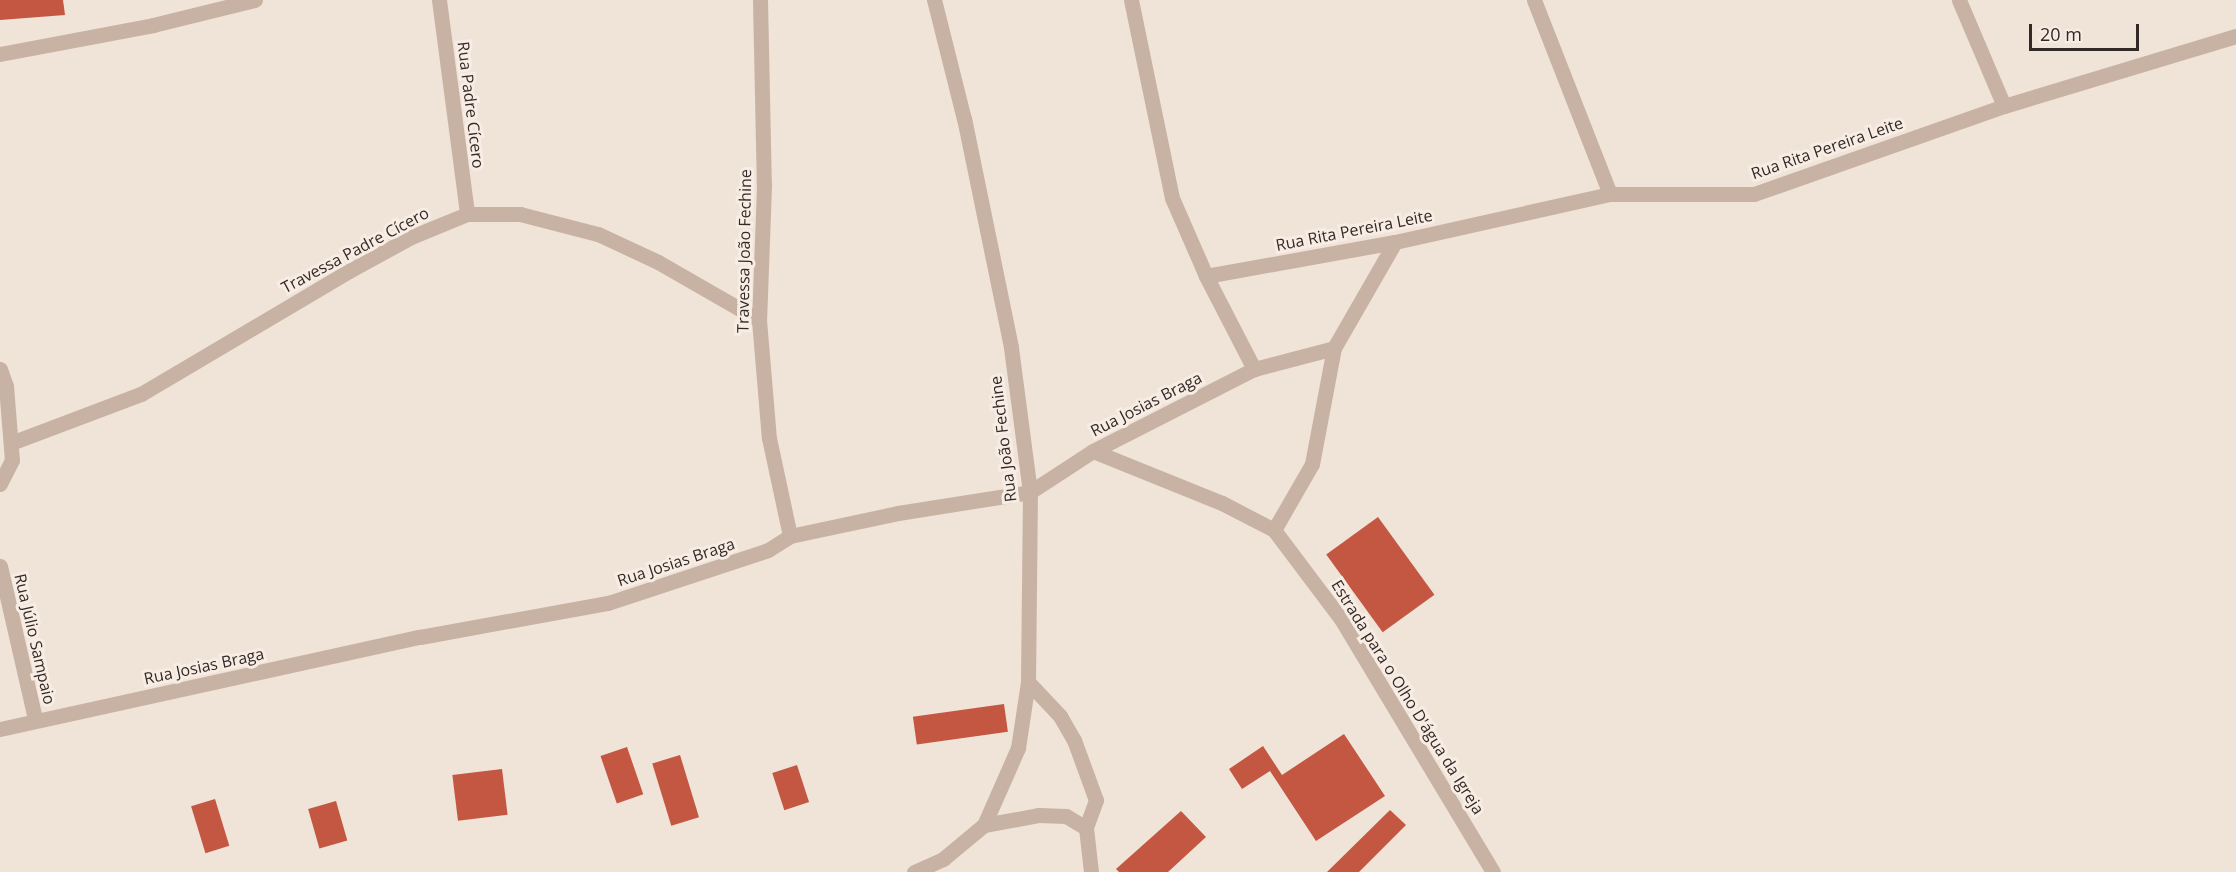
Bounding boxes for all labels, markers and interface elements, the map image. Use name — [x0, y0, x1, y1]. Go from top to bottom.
scale bar — [2032, 12, 2142, 50]
text: 20 m — [2040, 22, 2082, 46]
street label: Rua Padre Cícero — [454, 40, 488, 170]
street label: Rua Rita Pereira Leite — [1749, 113, 1905, 183]
street label: Travessa João Fechine — [733, 169, 755, 333]
street label: Travessa Padre Cícero — [278, 203, 432, 297]
street label: Rua Rita Pereira Leite — [1274, 205, 1434, 255]
street label: Rua Josias Braga — [1087, 368, 1205, 440]
street label: Rua João Fechine — [986, 375, 1020, 503]
street label: Rua Josias Braga — [615, 534, 737, 590]
street label: Rua Júlio Sampaio — [11, 572, 59, 706]
street label: Estrada para o Olho D'água da Igreja — [1328, 576, 1488, 818]
street label: Rua Josias Braga — [142, 644, 266, 688]

